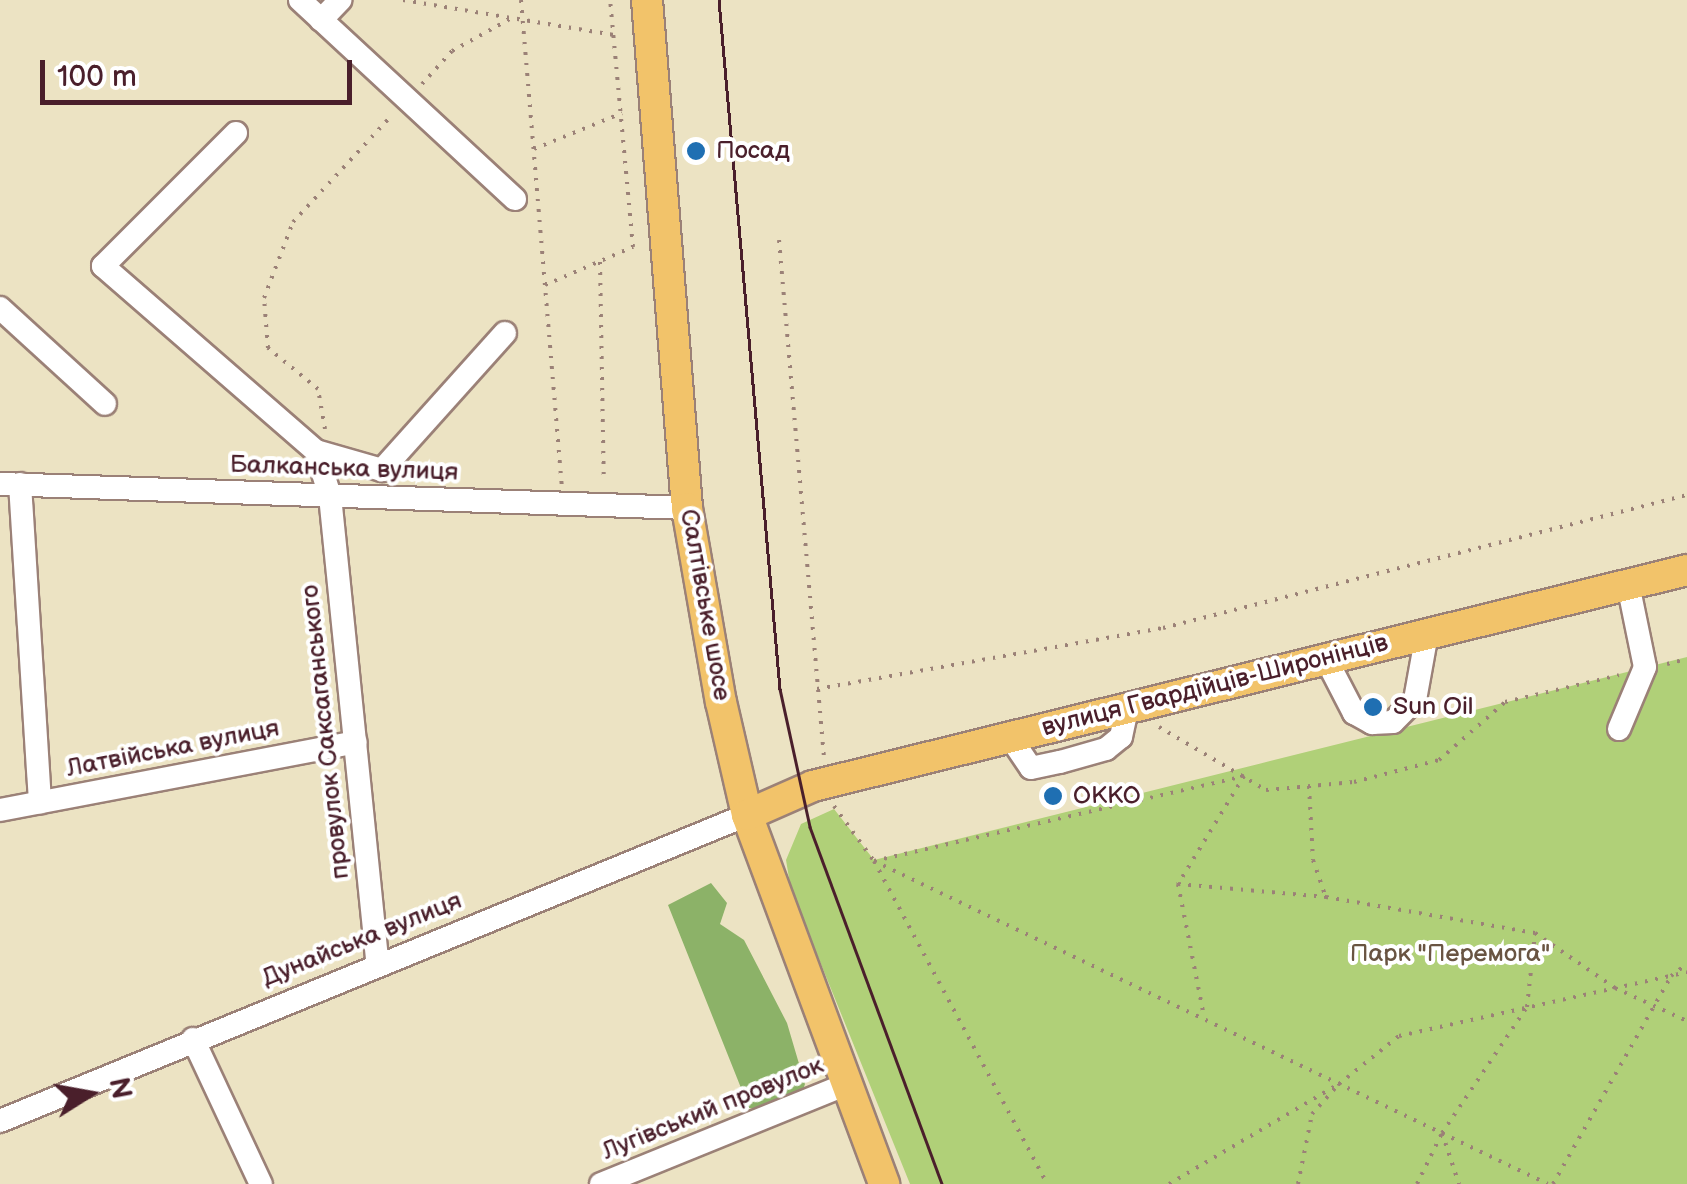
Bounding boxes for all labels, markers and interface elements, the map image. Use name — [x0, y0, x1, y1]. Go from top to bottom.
scale bar — [45, 40, 358, 102]
text: 100 m — [57, 59, 137, 95]
place label: Посад — [716, 136, 790, 166]
marker: Посад — [685, 140, 707, 162]
street label: Балканська вулиця — [229, 450, 459, 488]
street label: Салтівське шосе — [673, 507, 737, 703]
street label: провулок Саксаганського — [296, 583, 356, 881]
street label: вулиця Гвардійців-Широнінців — [1039, 628, 1391, 744]
place label: Sun Oil — [1393, 692, 1473, 722]
marker: Sun Oil — [1362, 696, 1384, 718]
street label: Латвійська вулиця — [64, 714, 282, 784]
place label: ОККО — [1073, 781, 1141, 811]
marker: ОККО — [1042, 785, 1064, 807]
street label: Дунайська вулиця — [258, 886, 466, 994]
park label: Парк "Перемога" — [1350, 939, 1550, 969]
north arrow — [40, 1044, 140, 1144]
street label: Лугівський провулок — [598, 1051, 828, 1167]
text: N — [102, 1075, 138, 1102]

